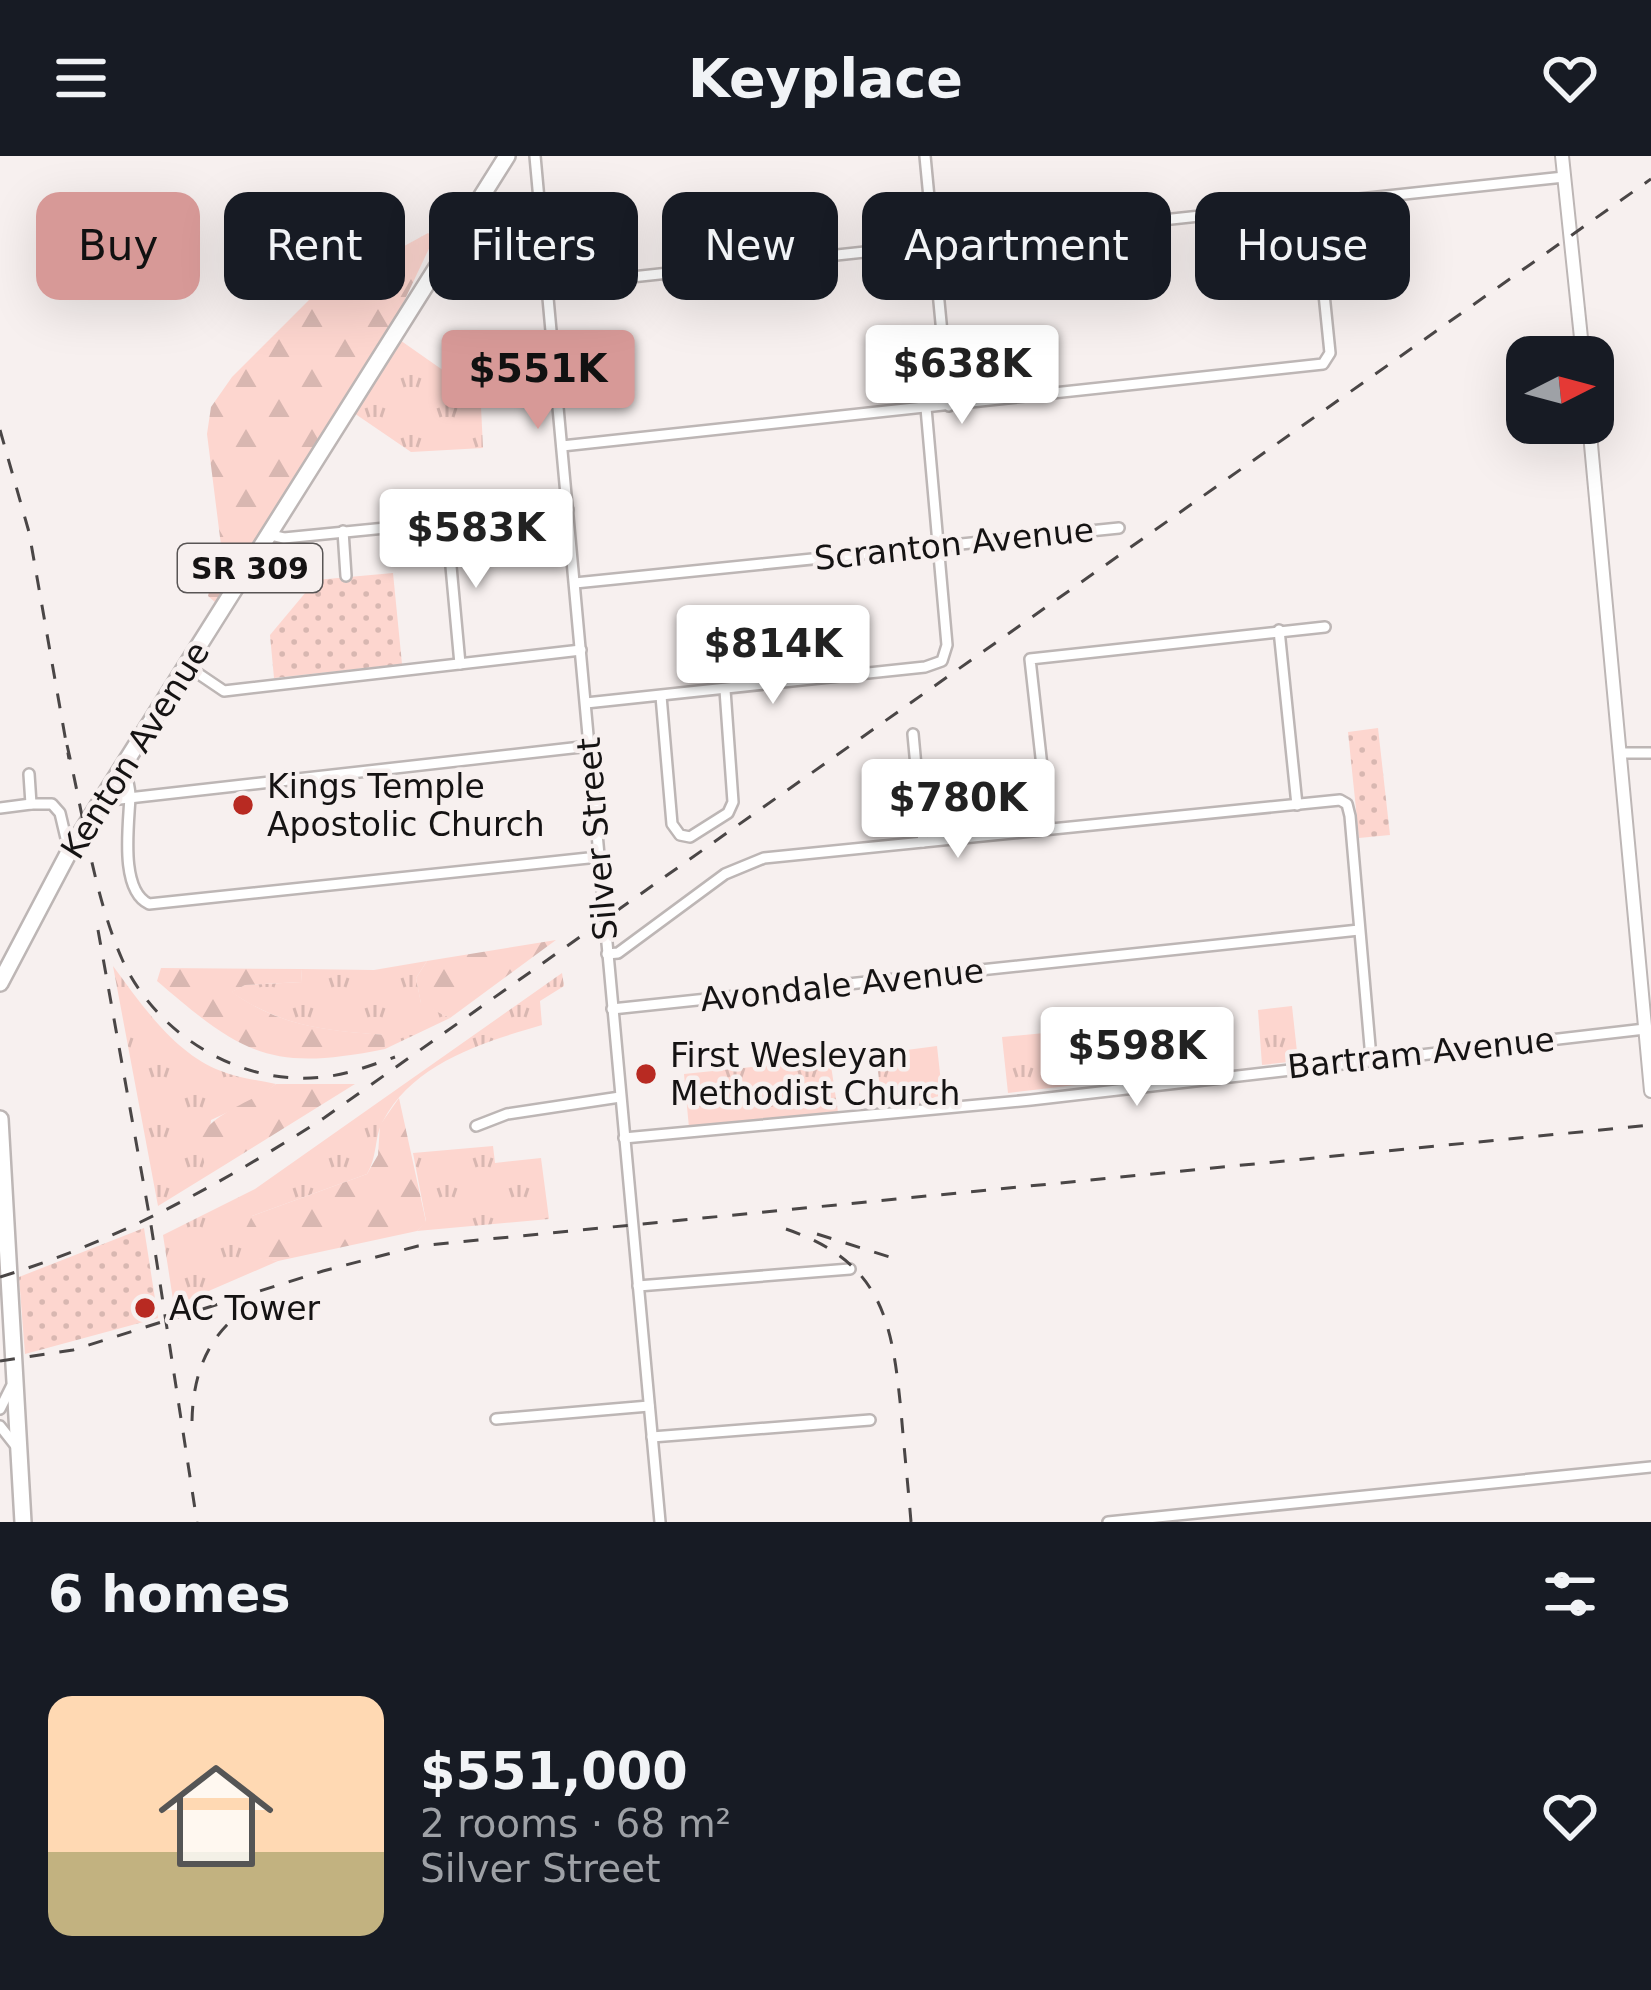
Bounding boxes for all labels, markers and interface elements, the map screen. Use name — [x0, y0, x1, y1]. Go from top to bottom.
icon: menu — [48, 45, 114, 111]
icon: heart — [1537, 45, 1603, 111]
text: Keyplace — [688, 47, 963, 110]
chip: Buy — [36, 192, 200, 300]
chip: Rent — [224, 192, 405, 300]
chip: Filters — [429, 192, 638, 300]
chip: New — [662, 192, 838, 300]
chip: Apartment — [862, 192, 1171, 300]
chip: House — [1195, 192, 1410, 300]
pin: $638K — [878, 325, 1046, 427]
pin: $551K — [454, 330, 622, 432]
north arrow — [1506, 336, 1614, 444]
map controls — [1506, 336, 1614, 444]
text: $638K — [893, 341, 1031, 386]
text: $551K — [469, 346, 607, 391]
pin: $583K — [392, 489, 560, 591]
text: $583K — [407, 505, 545, 550]
street label: Scranton Avenue — [812, 510, 1096, 578]
road number: SR 309 — [178, 544, 322, 592]
pin: $814K — [689, 605, 857, 707]
text: $814K — [704, 621, 842, 666]
street label: Kenton Avenue — [53, 634, 217, 866]
street label: Silver Street — [569, 736, 625, 942]
pin: $780K — [874, 759, 1042, 861]
place label: Kings Temple Apostolic Church — [267, 767, 545, 844]
text: $780K — [889, 775, 1027, 820]
marker: Kings Temple Apostolic Church — [230, 792, 256, 818]
street label: Avondale Avenue — [698, 951, 986, 1019]
pin: $598K — [1053, 1007, 1221, 1109]
street label: Bartram Avenue — [1285, 1020, 1557, 1086]
text: $598K — [1068, 1023, 1206, 1068]
place label: First Wesleyan Methodist Church — [670, 1036, 960, 1113]
marker: First Wesleyan Methodist Church — [633, 1061, 659, 1087]
place label: AC Tower — [169, 1289, 321, 1328]
marker: AC Tower — [132, 1295, 158, 1321]
icon: filters — [1537, 1561, 1603, 1627]
text: 6 homes — [48, 1565, 291, 1624]
text: $551,000 — [420, 1742, 688, 1801]
icon: home — [144, 1744, 288, 1888]
icon: heart — [1537, 1783, 1603, 1849]
text: 2 rooms · 68 m² — [420, 1801, 731, 1846]
text: Silver Street — [420, 1846, 660, 1891]

